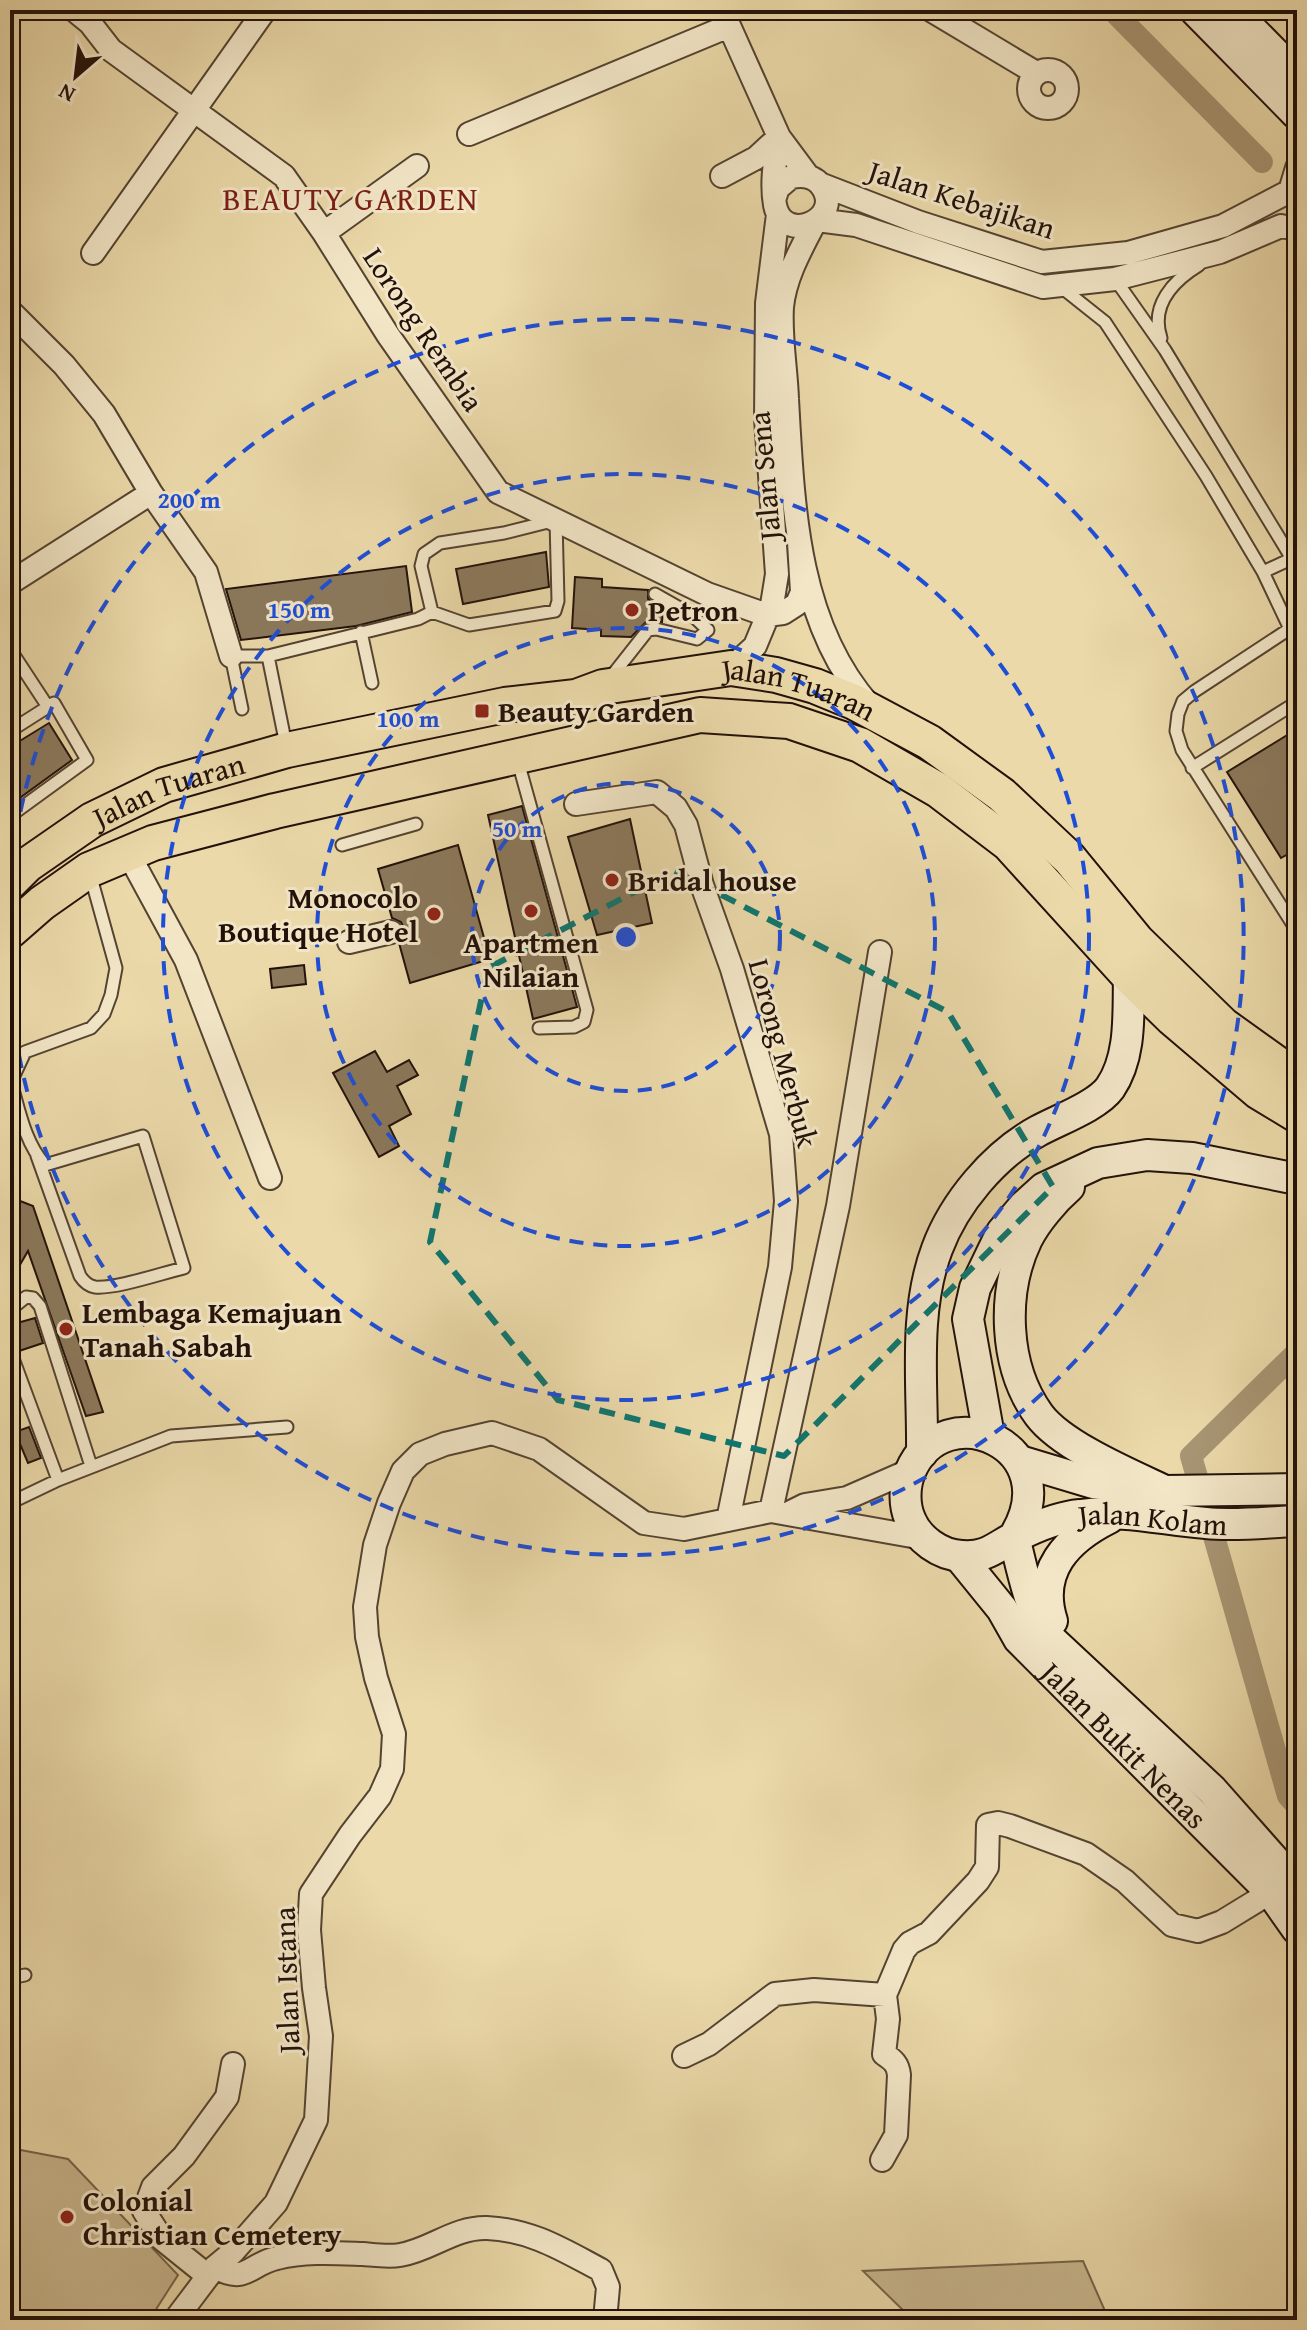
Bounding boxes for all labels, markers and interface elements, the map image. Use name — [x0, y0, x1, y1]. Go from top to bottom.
north arrow — [36, 36, 116, 116]
text: N — [52, 76, 81, 111]
street label: Jalan Kebajikan — [859, 147, 1061, 250]
district label: BEAUTY GARDEN — [223, 175, 480, 222]
street label: Lorong Rembia — [353, 238, 495, 420]
street label: Jalan Sena — [736, 410, 792, 546]
text: 200 m — [157, 482, 221, 517]
place label: Petron — [648, 588, 739, 632]
text: 150 m — [267, 592, 331, 627]
marker: Petron — [623, 601, 641, 619]
street label: Jalan Tuaran — [715, 646, 884, 732]
place label: Beauty Garden — [498, 689, 694, 733]
text: 100 m — [376, 701, 440, 736]
marker: Beauty Garden — [473, 702, 491, 720]
street label: Jalan Tuaran — [81, 741, 250, 840]
text: 50 m — [492, 811, 543, 846]
place label: Bridal house — [628, 858, 797, 902]
marker: Bridal house — [603, 871, 621, 889]
place label: Monocolo Boutique Hotel — [218, 875, 418, 953]
marker: Apartmen Nilaian — [522, 902, 540, 920]
marker: Monocolo Boutique Hotel — [425, 905, 443, 923]
place label: Apartmen Nilaian — [464, 920, 599, 998]
centre of rings — [612, 923, 640, 951]
street label: Lorong Merbuk — [738, 954, 830, 1153]
place label: Lembaga Kemajuan Tanah Sabah — [82, 1290, 342, 1368]
marker: Lembaga Kemajuan Tanah Sabah — [57, 1320, 75, 1338]
street label: Jalan Kolam — [1071, 1491, 1229, 1546]
street label: Jalan Bukit Nenas — [1028, 1648, 1218, 1838]
street label: Jalan Istana — [261, 1906, 311, 2058]
place label: Colonial Christian Cemetery — [83, 2178, 342, 2256]
marker: Colonial Christian Cemetery — [58, 2208, 76, 2226]

